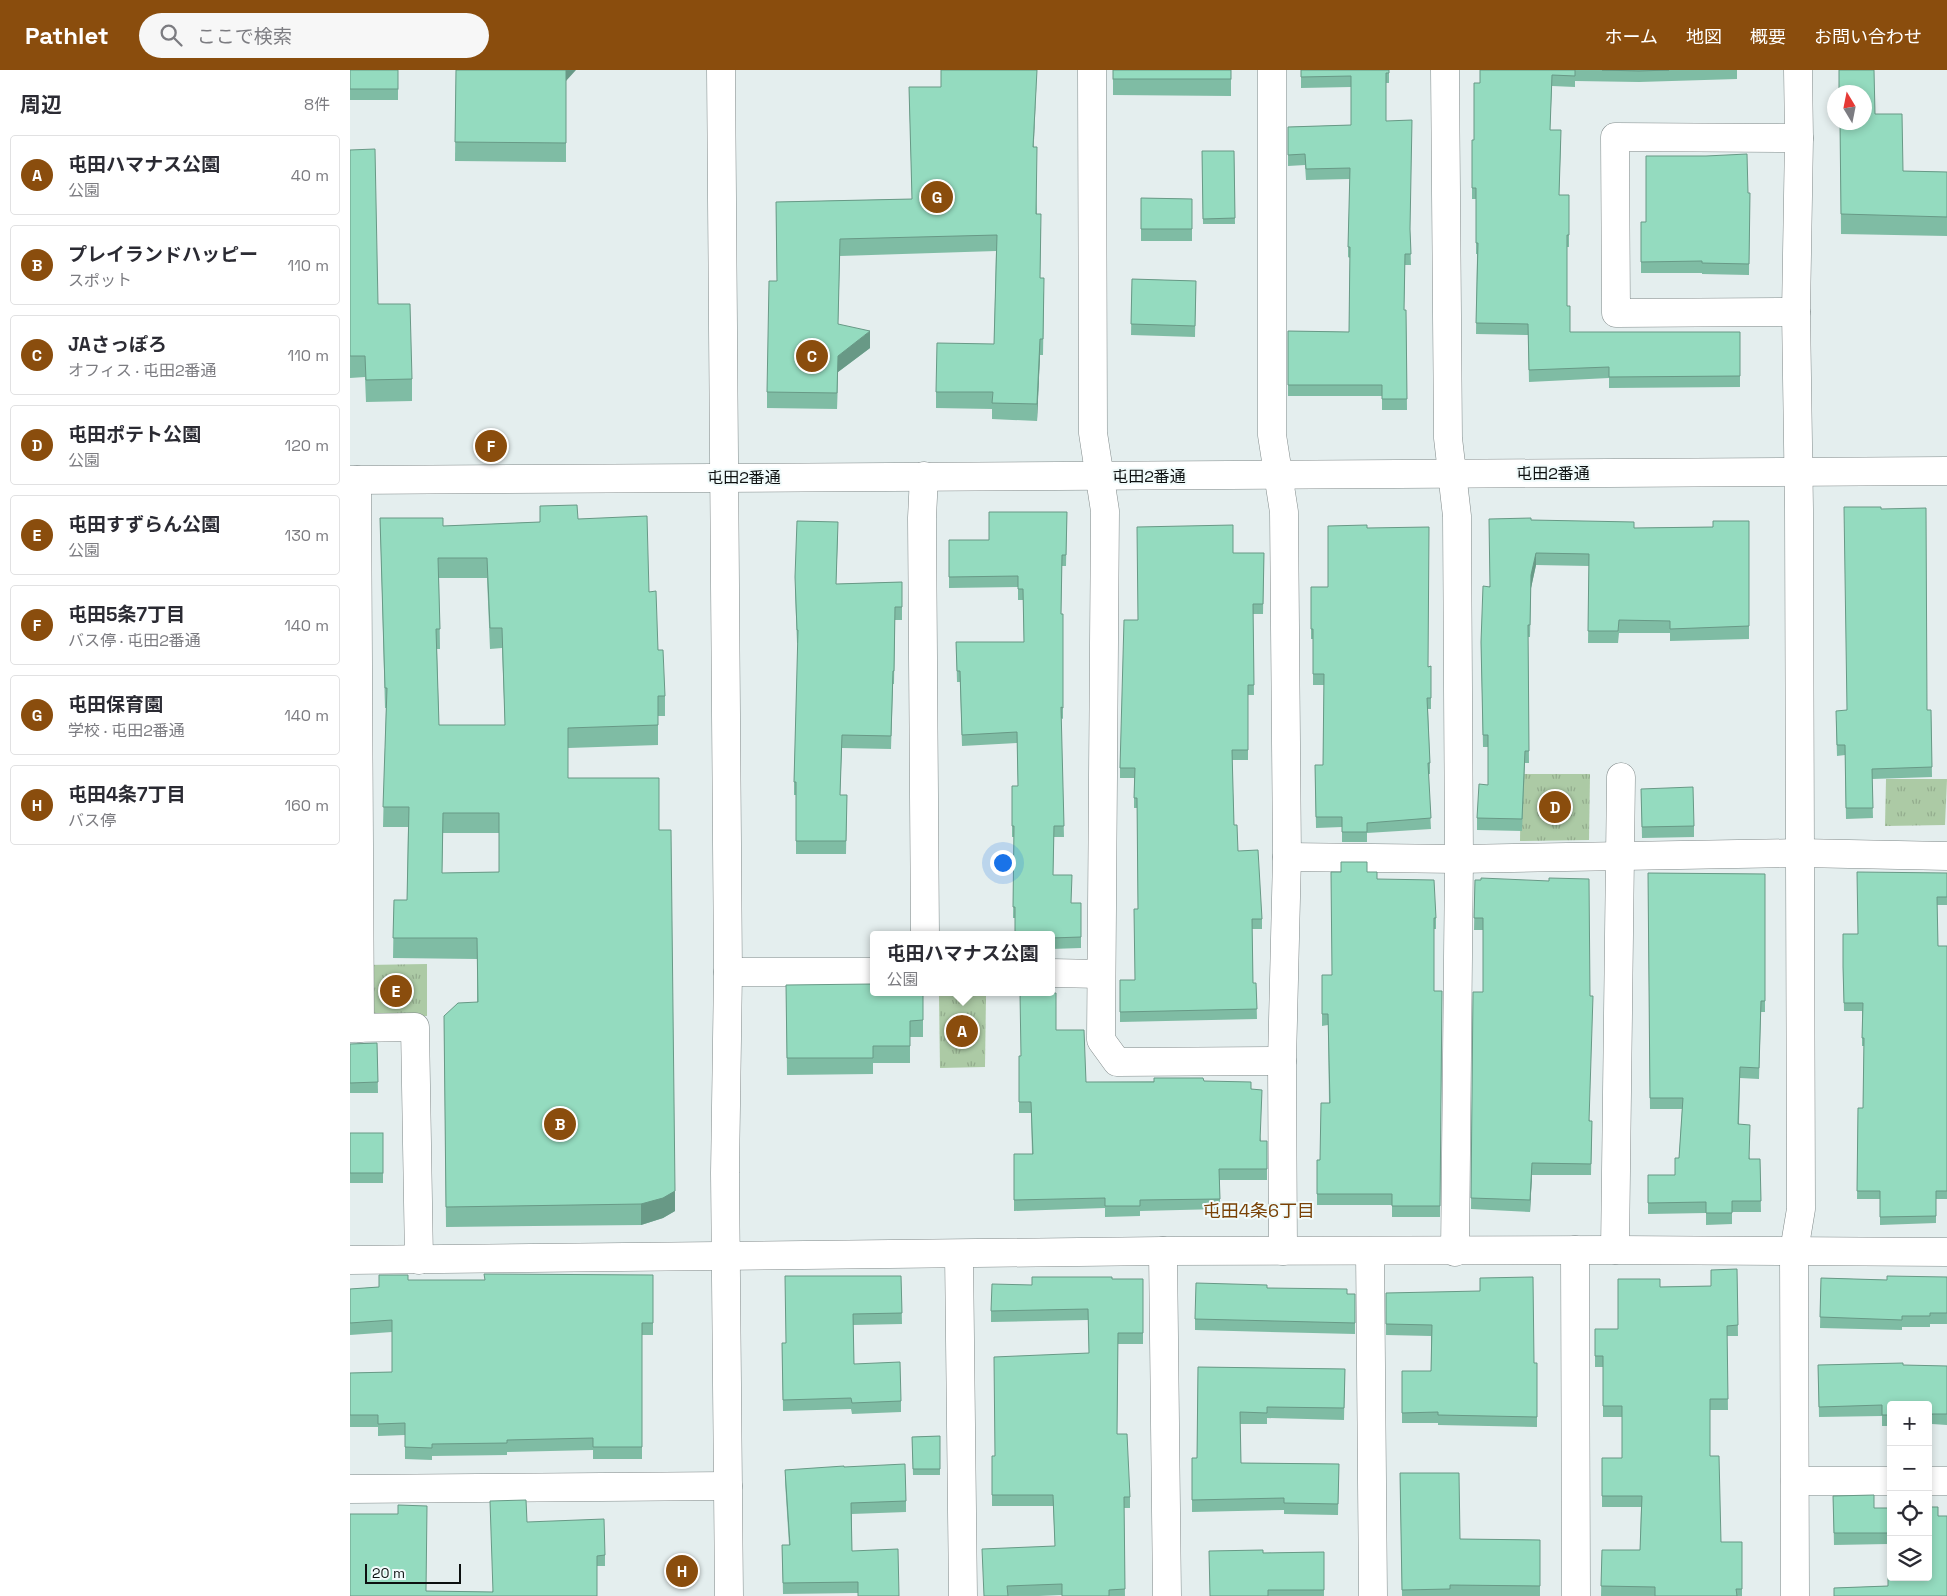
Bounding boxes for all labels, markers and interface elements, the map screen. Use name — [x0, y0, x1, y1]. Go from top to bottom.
search box — [139, 13, 489, 58]
text: Pathlet — [25, 20, 109, 51]
icon: search — [157, 21, 185, 49]
text: ここで検索 — [197, 24, 292, 49]
text: ホーム — [1605, 25, 1658, 48]
text: 地図 — [1686, 25, 1722, 48]
text: 概要 — [1750, 25, 1786, 48]
text: お問い合わせ — [1814, 25, 1922, 48]
north arrow — [1827, 85, 1872, 130]
text: 周辺 — [20, 91, 62, 118]
text: 8件 — [304, 94, 330, 115]
text: 屯田ハマナス公園 — [68, 152, 220, 177]
text: A — [32, 165, 42, 186]
text: 40 m — [291, 165, 329, 186]
pin: G — [921, 178, 953, 216]
text: 公園 — [68, 180, 100, 201]
text: プレイランドハッピー — [68, 242, 258, 267]
text: B — [32, 255, 42, 276]
text: 110 m — [287, 255, 329, 276]
text: スポット — [68, 270, 132, 291]
text: JAさっぽろ — [68, 332, 167, 357]
pin: C — [796, 337, 828, 375]
text: C — [32, 345, 42, 366]
text: 110 m — [287, 345, 329, 366]
text: オフィス · 屯田2番通 — [68, 360, 217, 381]
text: 屯田ポテト公園 — [68, 422, 201, 447]
pin: F — [475, 427, 507, 465]
text: D — [32, 435, 42, 456]
text: 120 m — [285, 435, 329, 456]
text: 公園 — [68, 450, 100, 471]
street label: 屯田2番通 — [1516, 463, 1590, 484]
street label: 屯田2番通 — [1112, 466, 1186, 487]
street label: 屯田2番通 — [707, 467, 781, 488]
text: 屯田すずらん公園 — [68, 512, 220, 537]
text: E — [33, 525, 41, 546]
text: 130 m — [285, 525, 329, 546]
text: 公園 — [68, 540, 100, 561]
text: 屯田5条7丁目 — [68, 602, 185, 627]
text: F — [33, 615, 41, 636]
text: 140 m — [284, 615, 329, 636]
text: バス停 · 屯田2番通 — [68, 630, 201, 651]
text: 屯田保育園 — [68, 692, 163, 717]
text: G — [32, 705, 42, 726]
text: 140 m — [284, 705, 329, 726]
text: 学校 · 屯田2番通 — [68, 720, 185, 741]
text: 屯田4条7丁目 — [68, 782, 186, 807]
pin: D — [1539, 788, 1571, 826]
text: H — [32, 795, 42, 816]
text: 160 m — [284, 795, 329, 816]
text: バス停 — [68, 810, 116, 831]
your location — [990, 850, 1016, 876]
popup — [870, 931, 1055, 996]
text: 屯田ハマナス公園 — [886, 941, 1039, 966]
text: 公園 — [886, 969, 919, 990]
pin: E — [380, 972, 412, 1010]
pin: A — [946, 1012, 978, 1050]
pin: B — [544, 1105, 576, 1143]
district label: 屯田4条6丁目 — [1203, 1199, 1315, 1222]
map controls — [1887, 1401, 1932, 1581]
button: + — [1887, 1401, 1932, 1446]
button: − — [1887, 1446, 1932, 1491]
button: locate — [1887, 1491, 1932, 1536]
button: layers — [1887, 1536, 1932, 1581]
pin: H — [666, 1552, 698, 1590]
scale bar — [365, 1561, 461, 1584]
text: 20 m — [372, 1564, 405, 1582]

